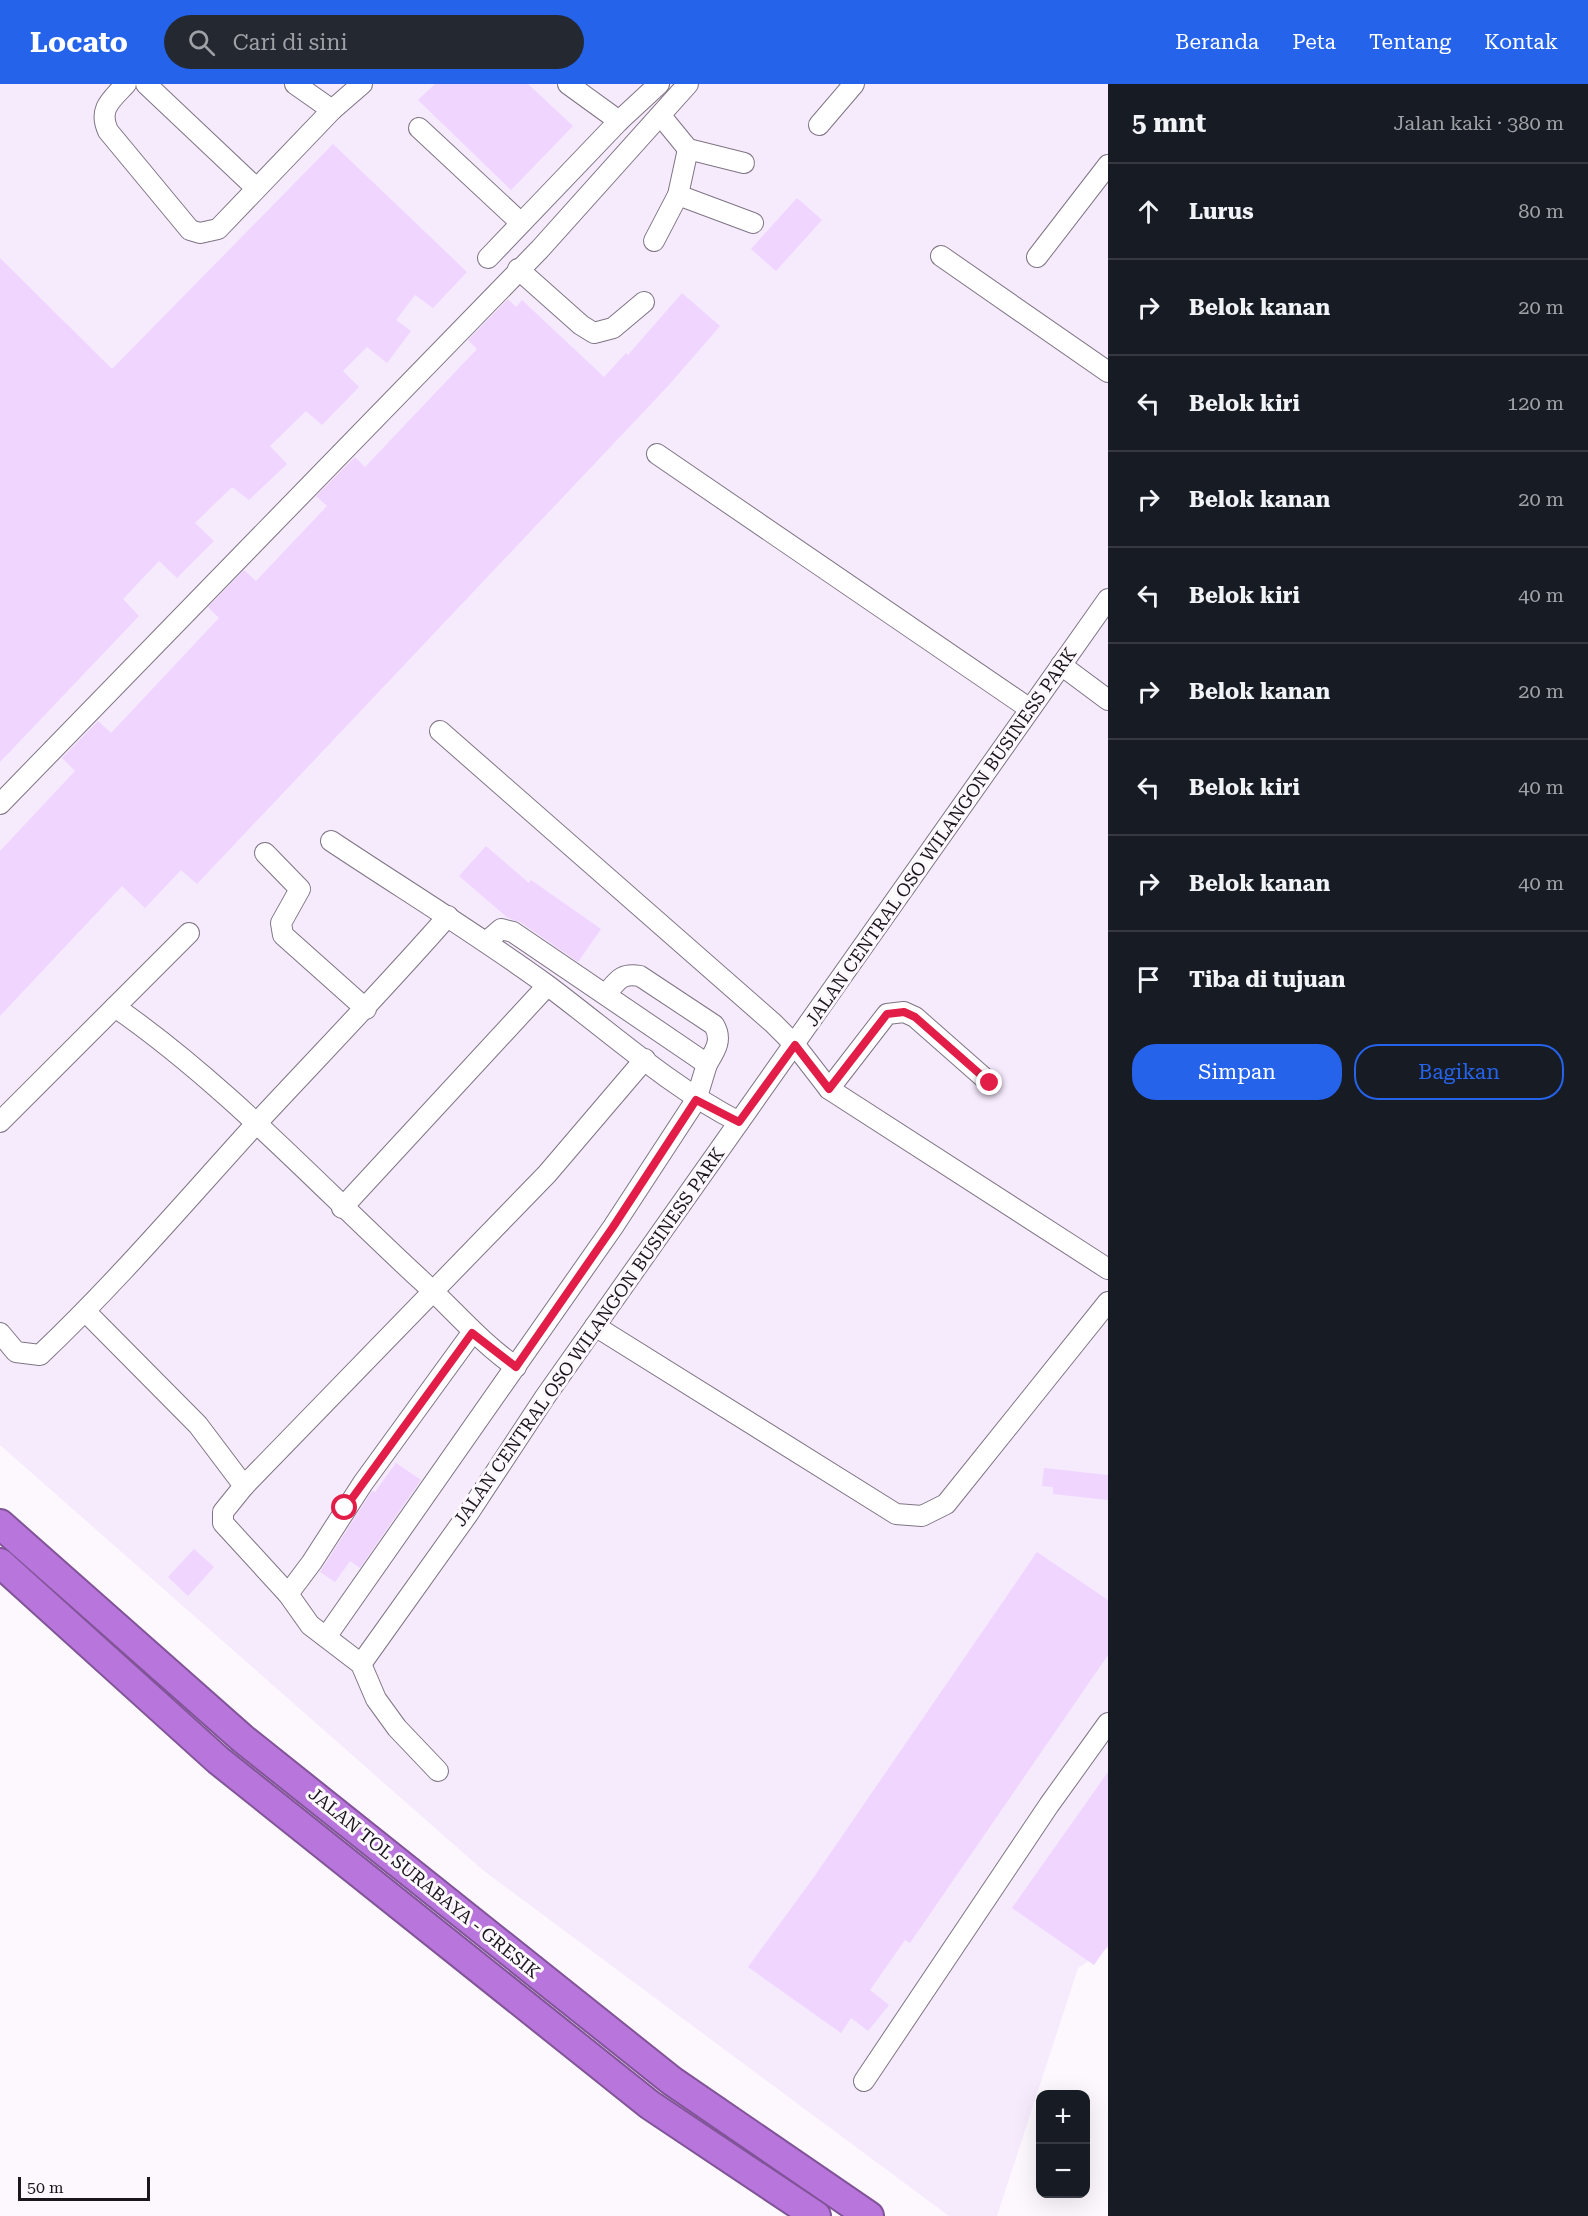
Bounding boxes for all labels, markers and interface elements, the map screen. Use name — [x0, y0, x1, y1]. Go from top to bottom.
search box — [164, 15, 584, 69]
text: Locato — [30, 26, 128, 59]
icon: search — [185, 26, 218, 59]
text: Cari di sini — [233, 30, 348, 55]
text: Beranda — [1175, 30, 1259, 54]
text: Peta — [1292, 30, 1336, 54]
text: Tentang — [1369, 30, 1451, 54]
text: Kontak — [1484, 30, 1558, 54]
text: 5 mnt — [1132, 108, 1206, 138]
text: Jalan kaki · 380 m — [1393, 111, 1564, 135]
icon: ahead — [1132, 195, 1165, 228]
text: Lurus — [1189, 199, 1254, 224]
text: 80 m — [1518, 199, 1564, 223]
icon: right — [1132, 291, 1165, 324]
text: Belok kanan — [1189, 295, 1330, 320]
text: 20 m — [1518, 295, 1564, 319]
icon: left — [1132, 387, 1165, 420]
text: Belok kiri — [1189, 391, 1300, 416]
text: 120 m — [1507, 391, 1564, 415]
icon: right — [1132, 483, 1165, 516]
text: Belok kanan — [1189, 487, 1330, 512]
text: 20 m — [1518, 487, 1564, 511]
icon: left — [1132, 579, 1165, 612]
text: Belok kiri — [1189, 583, 1300, 608]
text: 40 m — [1518, 583, 1564, 607]
street label: JALAN CENTRAL OSO WILANGON BUSINESS PARK — [801, 643, 1080, 1030]
icon: right — [1132, 675, 1165, 708]
text: Belok kanan — [1189, 679, 1330, 704]
text: 20 m — [1518, 679, 1564, 703]
icon: left — [1132, 771, 1165, 804]
text: Belok kiri — [1189, 775, 1300, 800]
text: 40 m — [1518, 775, 1564, 799]
icon: right — [1132, 867, 1165, 900]
text: Belok kanan — [1189, 871, 1330, 896]
text: 40 m — [1518, 871, 1564, 895]
icon: arrive — [1132, 963, 1165, 996]
text: Tiba di tujuan — [1189, 967, 1345, 992]
button: Simpan — [1132, 1044, 1342, 1100]
button: Bagikan — [1354, 1044, 1564, 1100]
route end — [976, 1069, 1002, 1095]
street label: JALAN CENTRAL OSO WILANGON BUSINESS PARK — [449, 1143, 728, 1530]
route start — [331, 1494, 357, 1520]
street label: JALAN TOL SURABAYA - GRESIK — [305, 1783, 544, 1982]
map controls — [1036, 2090, 1090, 2198]
button: + — [1036, 2090, 1090, 2144]
button: − — [1036, 2144, 1090, 2198]
scale bar — [18, 2174, 150, 2202]
text: 50 m — [27, 2178, 64, 2197]

